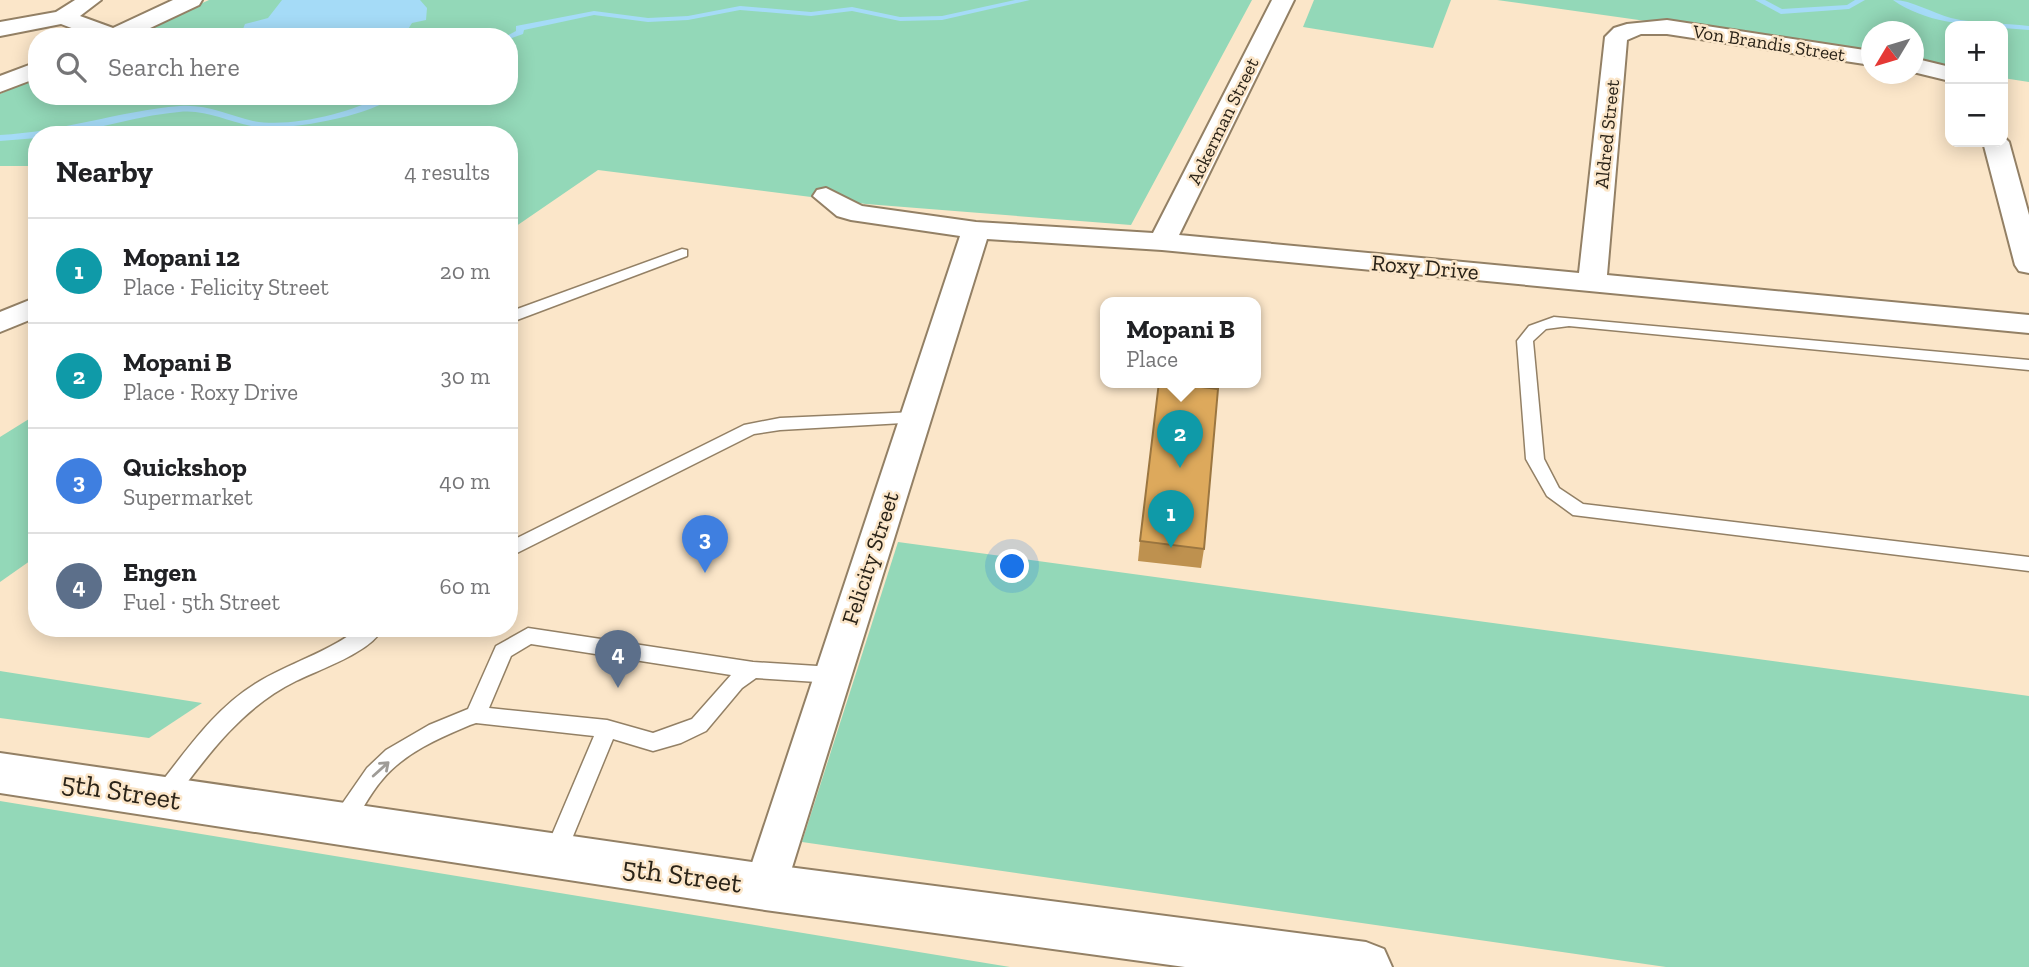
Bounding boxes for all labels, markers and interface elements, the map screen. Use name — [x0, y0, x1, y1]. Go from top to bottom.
street label: Von Brandis Street — [1690, 19, 1847, 66]
north arrow — [1861, 21, 1924, 84]
map controls — [1945, 21, 2008, 147]
button: + — [1945, 21, 2008, 84]
search box — [28, 28, 518, 105]
icon: search — [52, 48, 90, 86]
text: Search here — [108, 51, 240, 83]
street label: Ackerman Street — [1182, 54, 1264, 188]
street label: Aldred Street — [1590, 78, 1624, 190]
button: − — [1945, 84, 2008, 147]
text: Nearby — [56, 154, 153, 190]
text: 4 results — [404, 158, 490, 186]
text: Mopani 12 — [123, 241, 240, 273]
street label: Roxy Drive — [1370, 248, 1480, 286]
text: 1 — [74, 257, 84, 285]
text: 20 m — [440, 257, 490, 285]
text: Place · Felicity Street — [123, 273, 329, 301]
popup — [1100, 297, 1261, 388]
text: Mopani B — [1126, 313, 1235, 345]
text: Place — [1126, 345, 1178, 373]
text: Mopani B — [123, 346, 232, 378]
text: 2 — [73, 362, 85, 390]
text: 30 m — [440, 362, 490, 390]
text: Place · Roxy Drive — [123, 378, 298, 406]
pin: 2 — [1157, 410, 1203, 468]
text: Quickshop — [123, 451, 247, 483]
text: 3 — [73, 467, 85, 495]
text: 40 m — [439, 467, 490, 495]
text: Supermarket — [123, 483, 253, 511]
street label: Felicity Street — [835, 487, 905, 628]
pin: 1 — [1148, 490, 1194, 548]
pin: 3 — [682, 515, 728, 573]
your location — [995, 549, 1029, 583]
text: Engen — [123, 556, 197, 588]
text: 4 — [72, 572, 86, 600]
text: 60 m — [439, 572, 490, 600]
text: Fuel · 5th Street — [123, 588, 280, 616]
pin: 4 — [595, 630, 641, 688]
one-way arrow — [372, 761, 390, 777]
street label: 5th Street — [59, 765, 184, 817]
street label: 5th Street — [620, 850, 744, 900]

